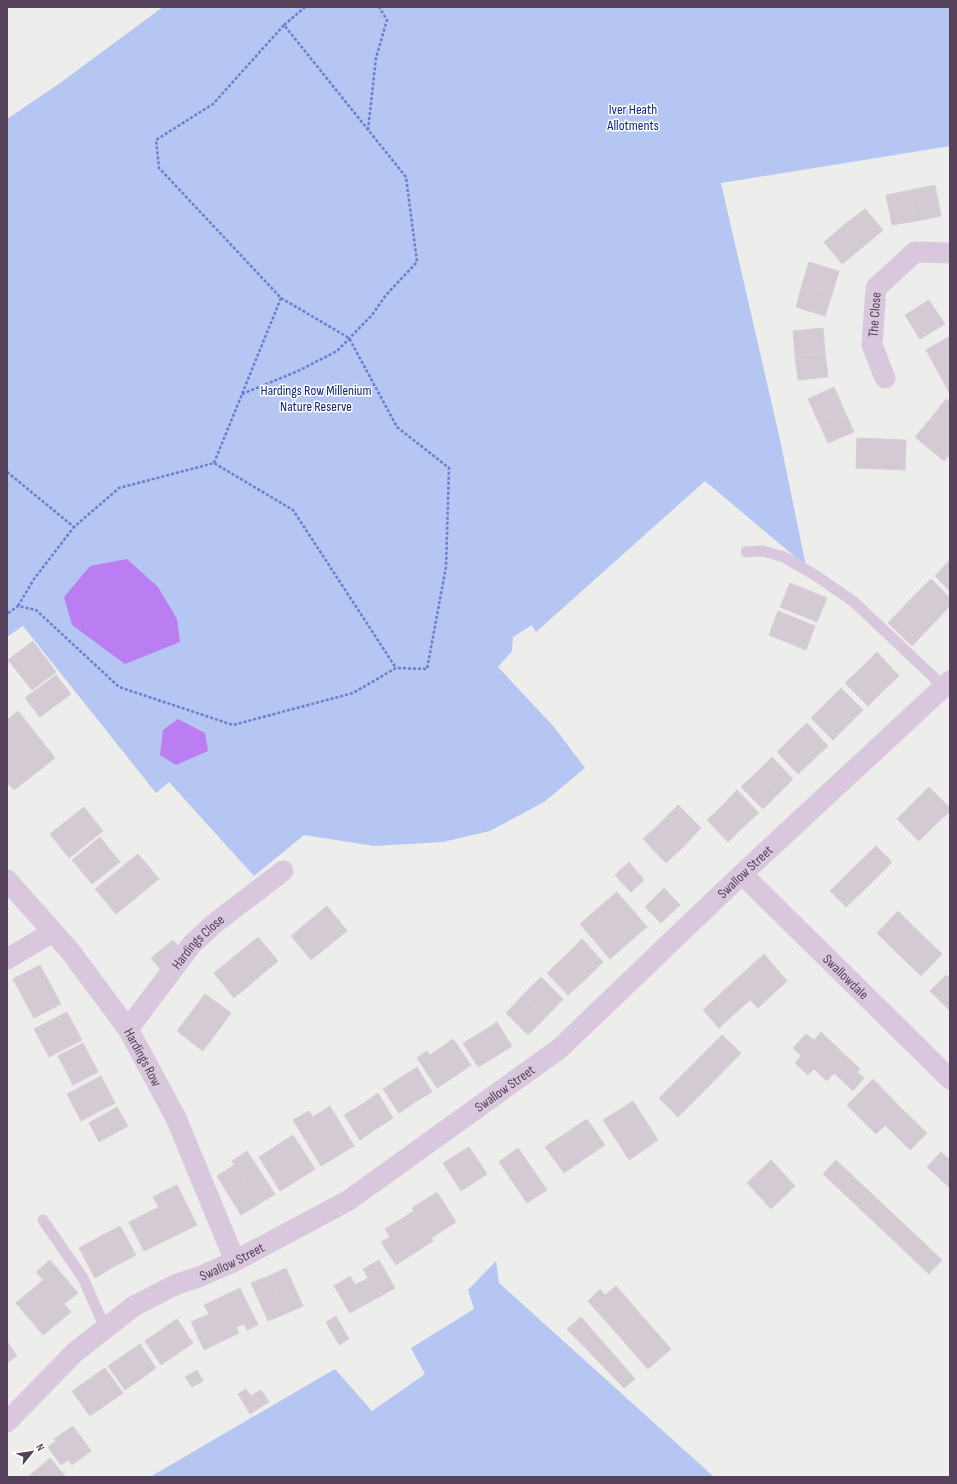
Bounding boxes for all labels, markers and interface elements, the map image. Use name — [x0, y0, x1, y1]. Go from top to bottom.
park label: Iver Heath Allotments — [606, 101, 659, 134]
street label: The Close — [865, 291, 885, 338]
park label: Hardings Row Millenium Nature Reserve — [261, 382, 371, 415]
street label: Swallow Street — [714, 842, 776, 902]
street label: Hardings Close — [168, 911, 228, 973]
street label: Swallowdale — [819, 951, 872, 1003]
street label: Hardings Row — [120, 1025, 165, 1089]
street label: Swallow Street — [472, 1061, 538, 1116]
street label: Swallow Street — [197, 1239, 267, 1285]
north arrow — [12, 1432, 52, 1472]
text: N — [33, 1441, 47, 1453]

